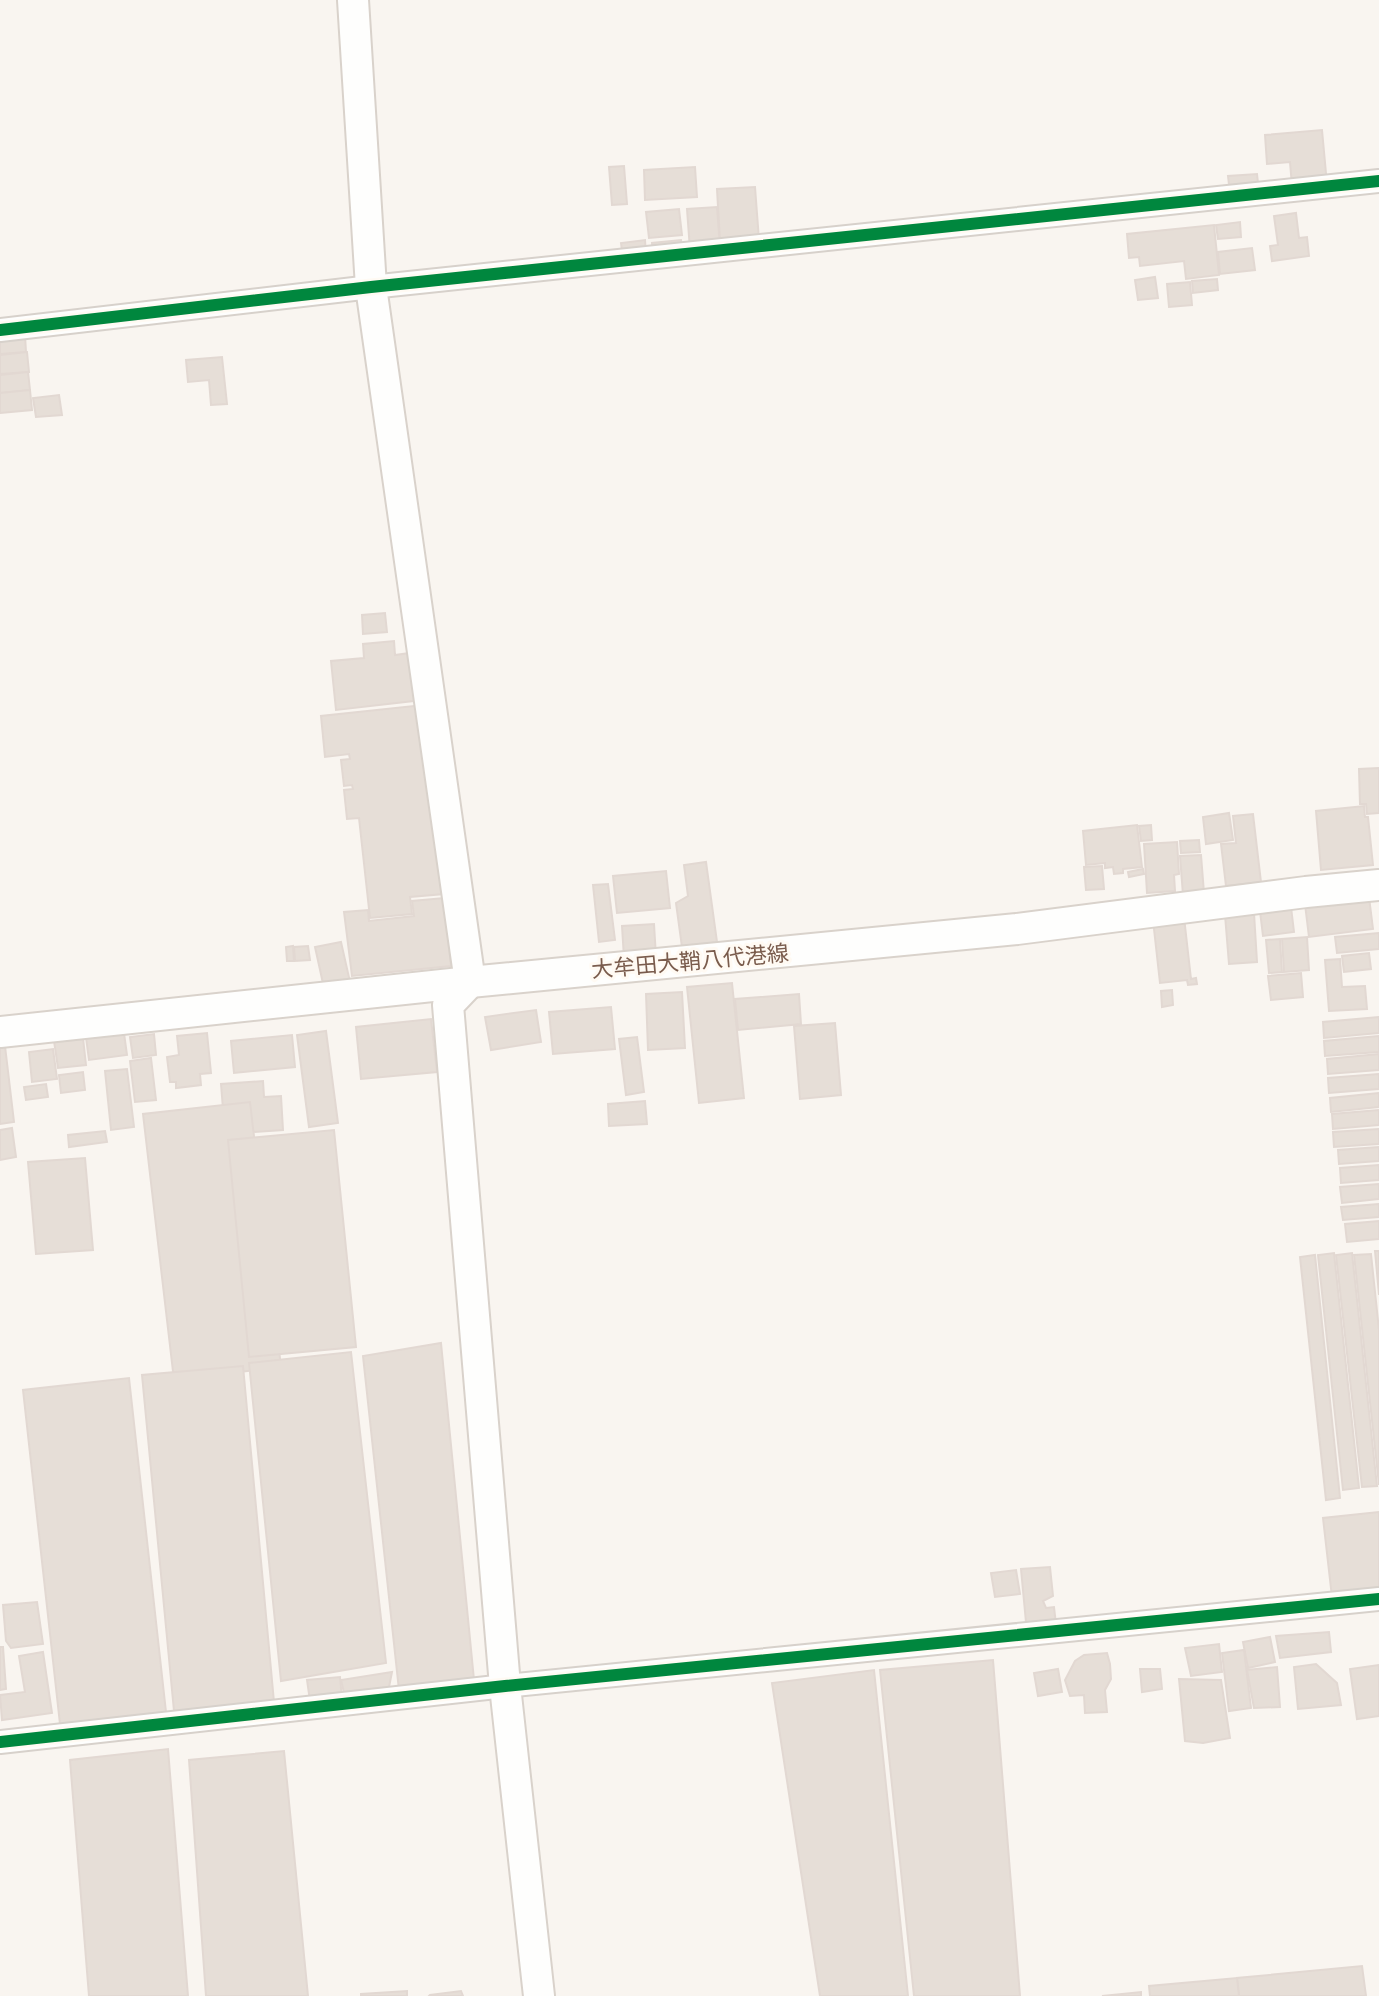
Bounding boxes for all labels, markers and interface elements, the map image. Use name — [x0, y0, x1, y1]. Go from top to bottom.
street label: 大牟田大鞘八代港線 — [590, 939, 790, 983]

